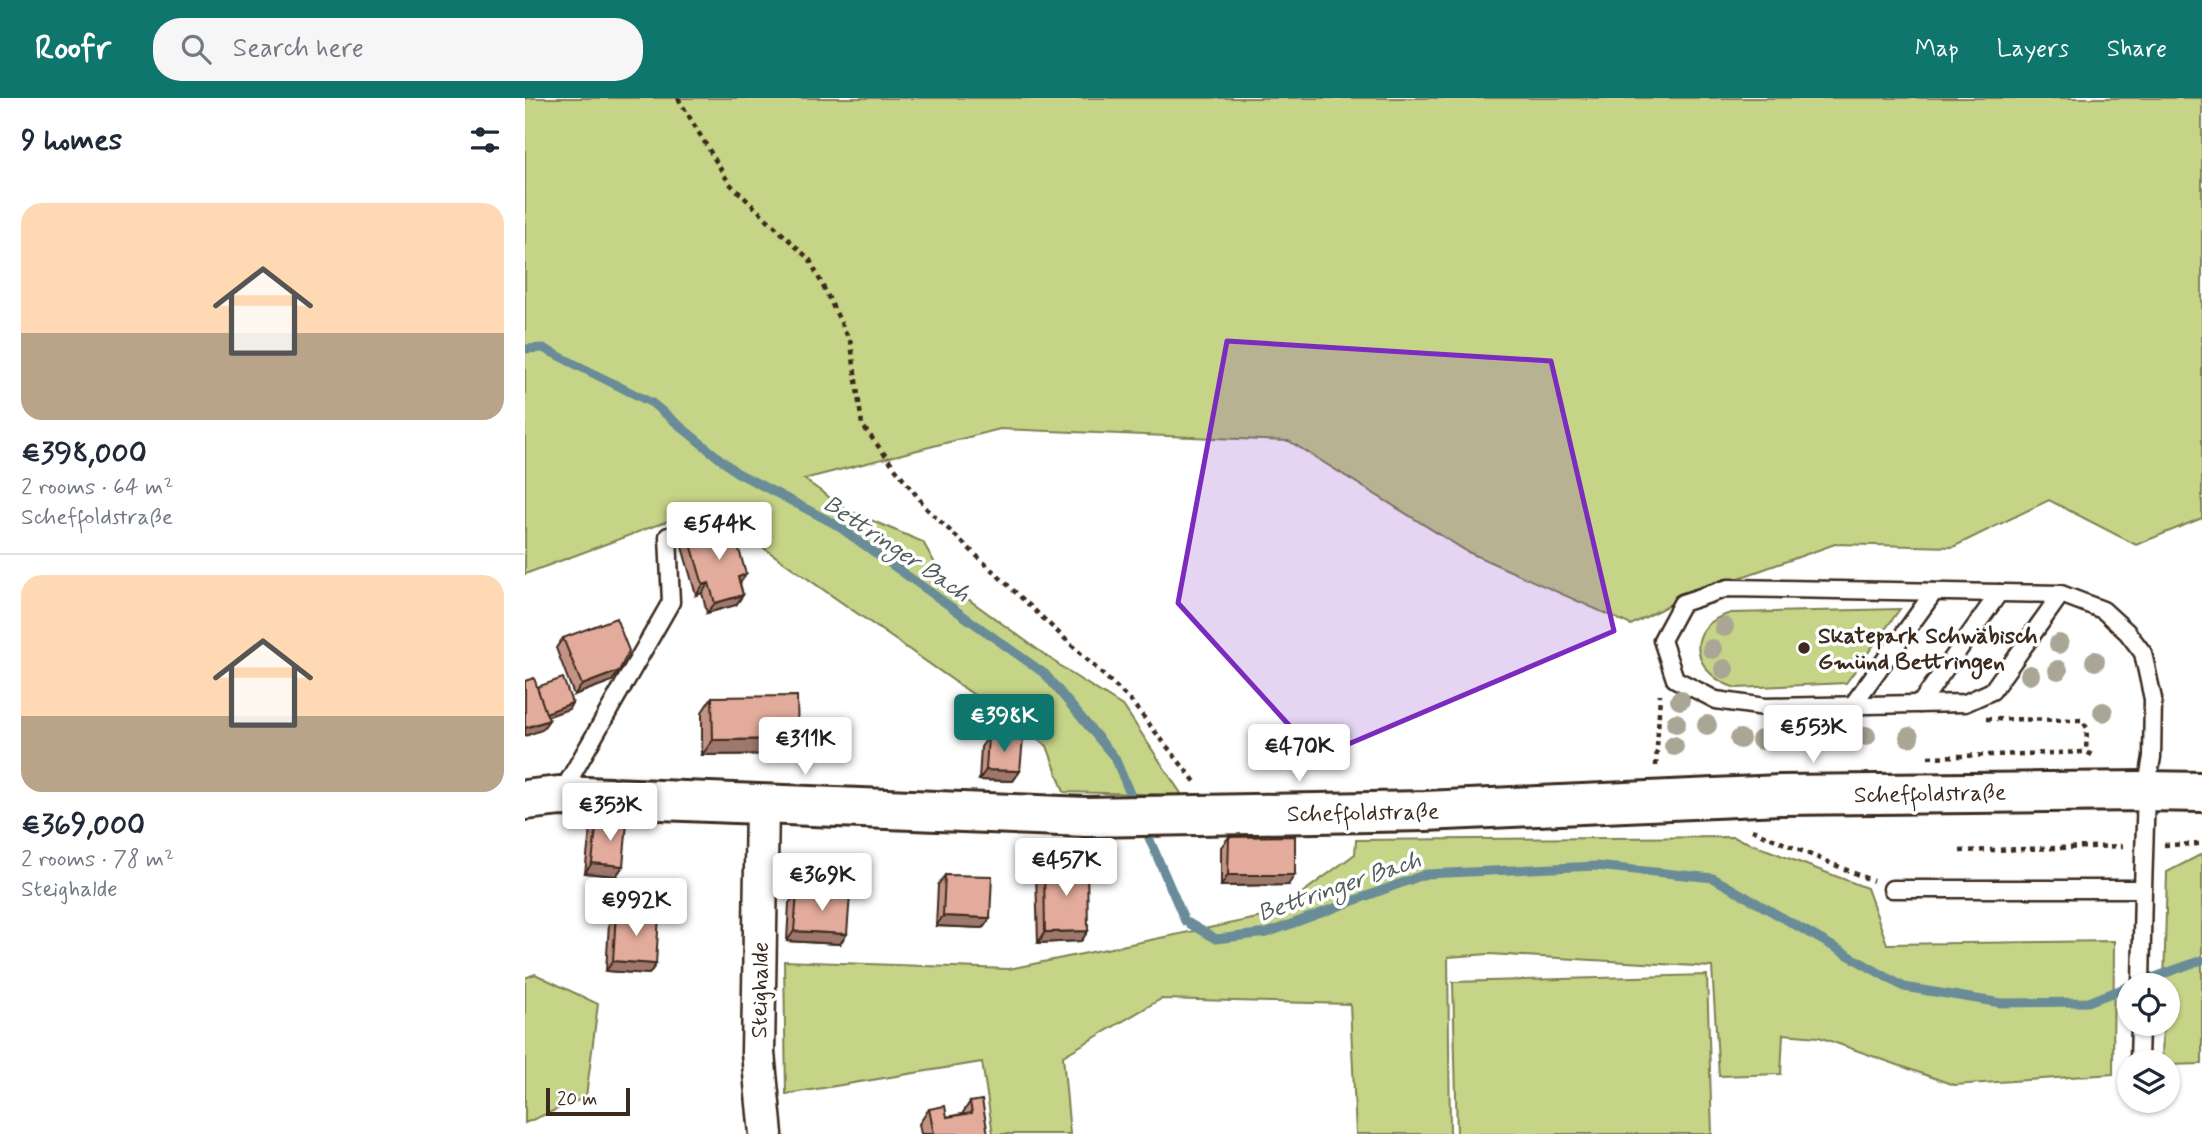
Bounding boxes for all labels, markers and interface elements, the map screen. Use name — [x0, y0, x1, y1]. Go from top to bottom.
search box — [153, 18, 643, 81]
text: Roofr — [35, 27, 111, 71]
icon: search — [177, 30, 215, 68]
text: Search here — [233, 32, 364, 66]
text: Map — [1915, 34, 1959, 65]
text: Layers — [1997, 34, 2069, 65]
text: Share — [2107, 34, 2167, 65]
text: 9 homes — [21, 121, 122, 160]
icon: filters — [466, 121, 504, 159]
icon: home — [200, 248, 326, 374]
text: €398,000 — [21, 434, 147, 473]
text: 2 rooms · 64 m² — [21, 473, 173, 503]
water label: Bettringer Bach — [816, 489, 976, 611]
text: Scheffoldstraße — [21, 503, 173, 533]
pin: €544K — [670, 503, 768, 562]
text: €544K — [683, 510, 755, 540]
icon: home — [200, 620, 326, 746]
place label: Skatepark Schwäbisch Gmünd Bettringen — [1818, 622, 2038, 680]
marker: Skatepark Schwäbisch Gmünd Bettringen — [1796, 640, 1812, 656]
pin: €398K — [955, 694, 1053, 754]
text: €398K — [970, 702, 1038, 732]
pin: €553K — [1764, 706, 1862, 765]
text: €553K — [1780, 713, 1846, 743]
pin: €311K — [756, 718, 854, 777]
pin: €470K — [1250, 724, 1348, 784]
text: €311K — [775, 725, 835, 755]
text: €470K — [1264, 732, 1334, 762]
street label: Scheffoldstraße — [1854, 779, 2006, 812]
pin: €353K — [561, 784, 659, 843]
text: €353K — [578, 791, 642, 821]
street label: Scheffoldstraße — [1287, 798, 1439, 831]
text: €369,000 — [21, 806, 145, 845]
pin: €457K — [1017, 838, 1115, 898]
text: 2 rooms · 78 m² — [21, 845, 174, 875]
water label: Bettringer Bach — [1254, 845, 1426, 932]
text: €457K — [1031, 846, 1101, 876]
pin: €369K — [773, 854, 871, 913]
text: €369K — [789, 861, 855, 891]
text: Steighalde — [21, 875, 118, 905]
pin: €992K — [587, 878, 685, 938]
text: €992K — [601, 886, 671, 916]
street label: Steighalde — [745, 941, 777, 1039]
map controls — [2117, 973, 2180, 1113]
button: locate — [2117, 973, 2180, 1036]
button: layers — [2117, 1050, 2180, 1113]
scale bar — [546, 1085, 630, 1117]
text: 20 m — [557, 1087, 597, 1112]

